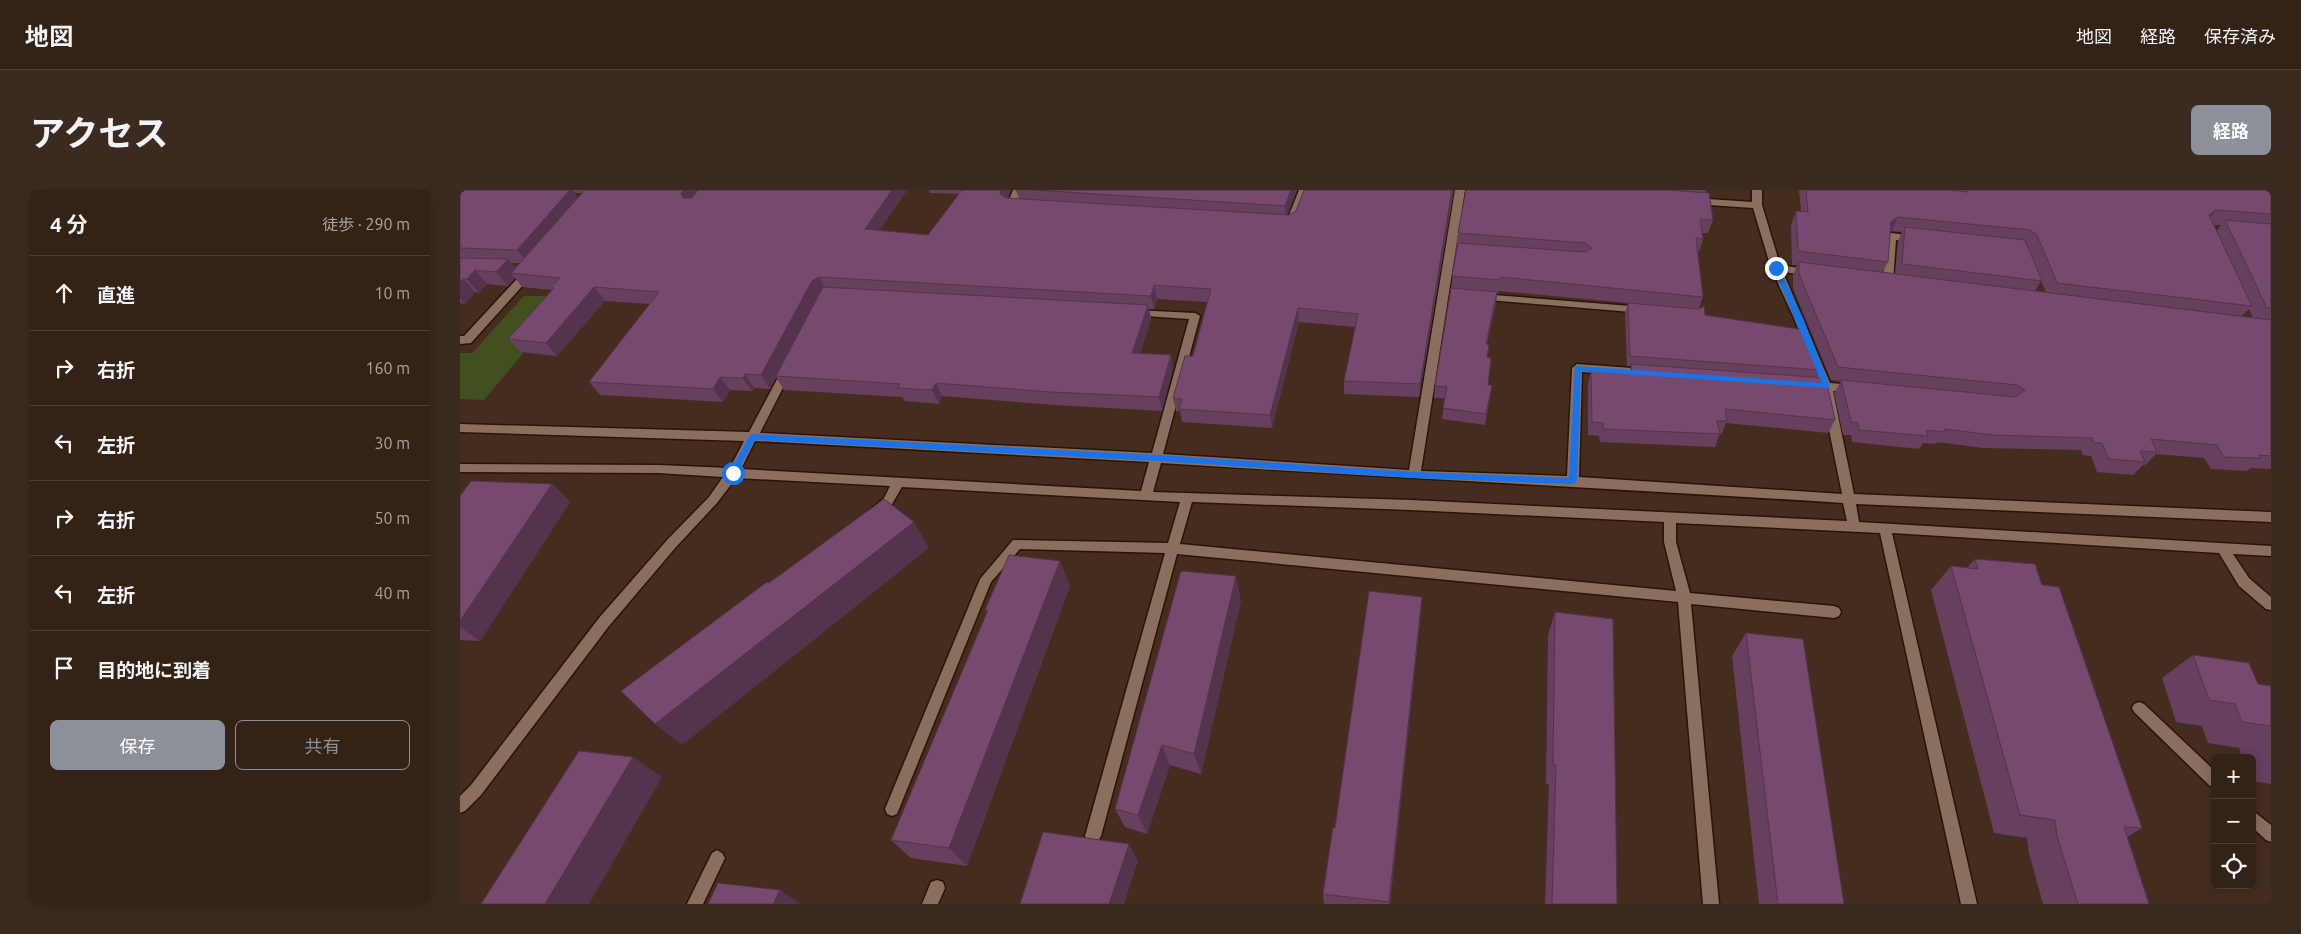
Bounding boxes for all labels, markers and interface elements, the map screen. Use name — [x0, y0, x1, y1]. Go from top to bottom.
text: 地図 — [25, 23, 73, 50]
text: 地図 — [2076, 26, 2112, 46]
text: 経路 — [2140, 26, 2176, 46]
text: 保存済み — [2204, 26, 2276, 46]
button: 経路 — [2191, 105, 2271, 155]
text: アクセス — [30, 113, 168, 153]
text: 4 分 — [50, 212, 88, 236]
text: 徒歩 · 290 m — [322, 215, 410, 233]
route end — [1765, 257, 1788, 280]
icon: ahead — [50, 279, 78, 307]
text: 直進 — [97, 284, 135, 306]
text: 10 m — [374, 284, 410, 302]
icon: right — [50, 354, 78, 382]
text: 右折 — [97, 359, 135, 381]
text: 160 m — [365, 359, 410, 377]
icon: left — [50, 429, 78, 457]
text: 左折 — [97, 434, 135, 456]
text: 30 m — [374, 434, 410, 452]
route start — [722, 462, 745, 485]
icon: right — [50, 504, 78, 532]
text: 右折 — [97, 509, 135, 531]
text: 50 m — [374, 509, 410, 527]
icon: left — [50, 579, 78, 607]
text: 左折 — [97, 584, 135, 606]
text: 40 m — [374, 584, 410, 602]
icon: arrive — [50, 654, 78, 682]
text: 目的地に到着 — [97, 659, 211, 681]
button: 保存 — [50, 720, 225, 770]
button: 共有 — [235, 720, 410, 770]
map controls — [2211, 754, 2256, 889]
button: + — [2211, 754, 2256, 799]
button: − — [2211, 799, 2256, 844]
button: locate — [2211, 844, 2256, 889]

